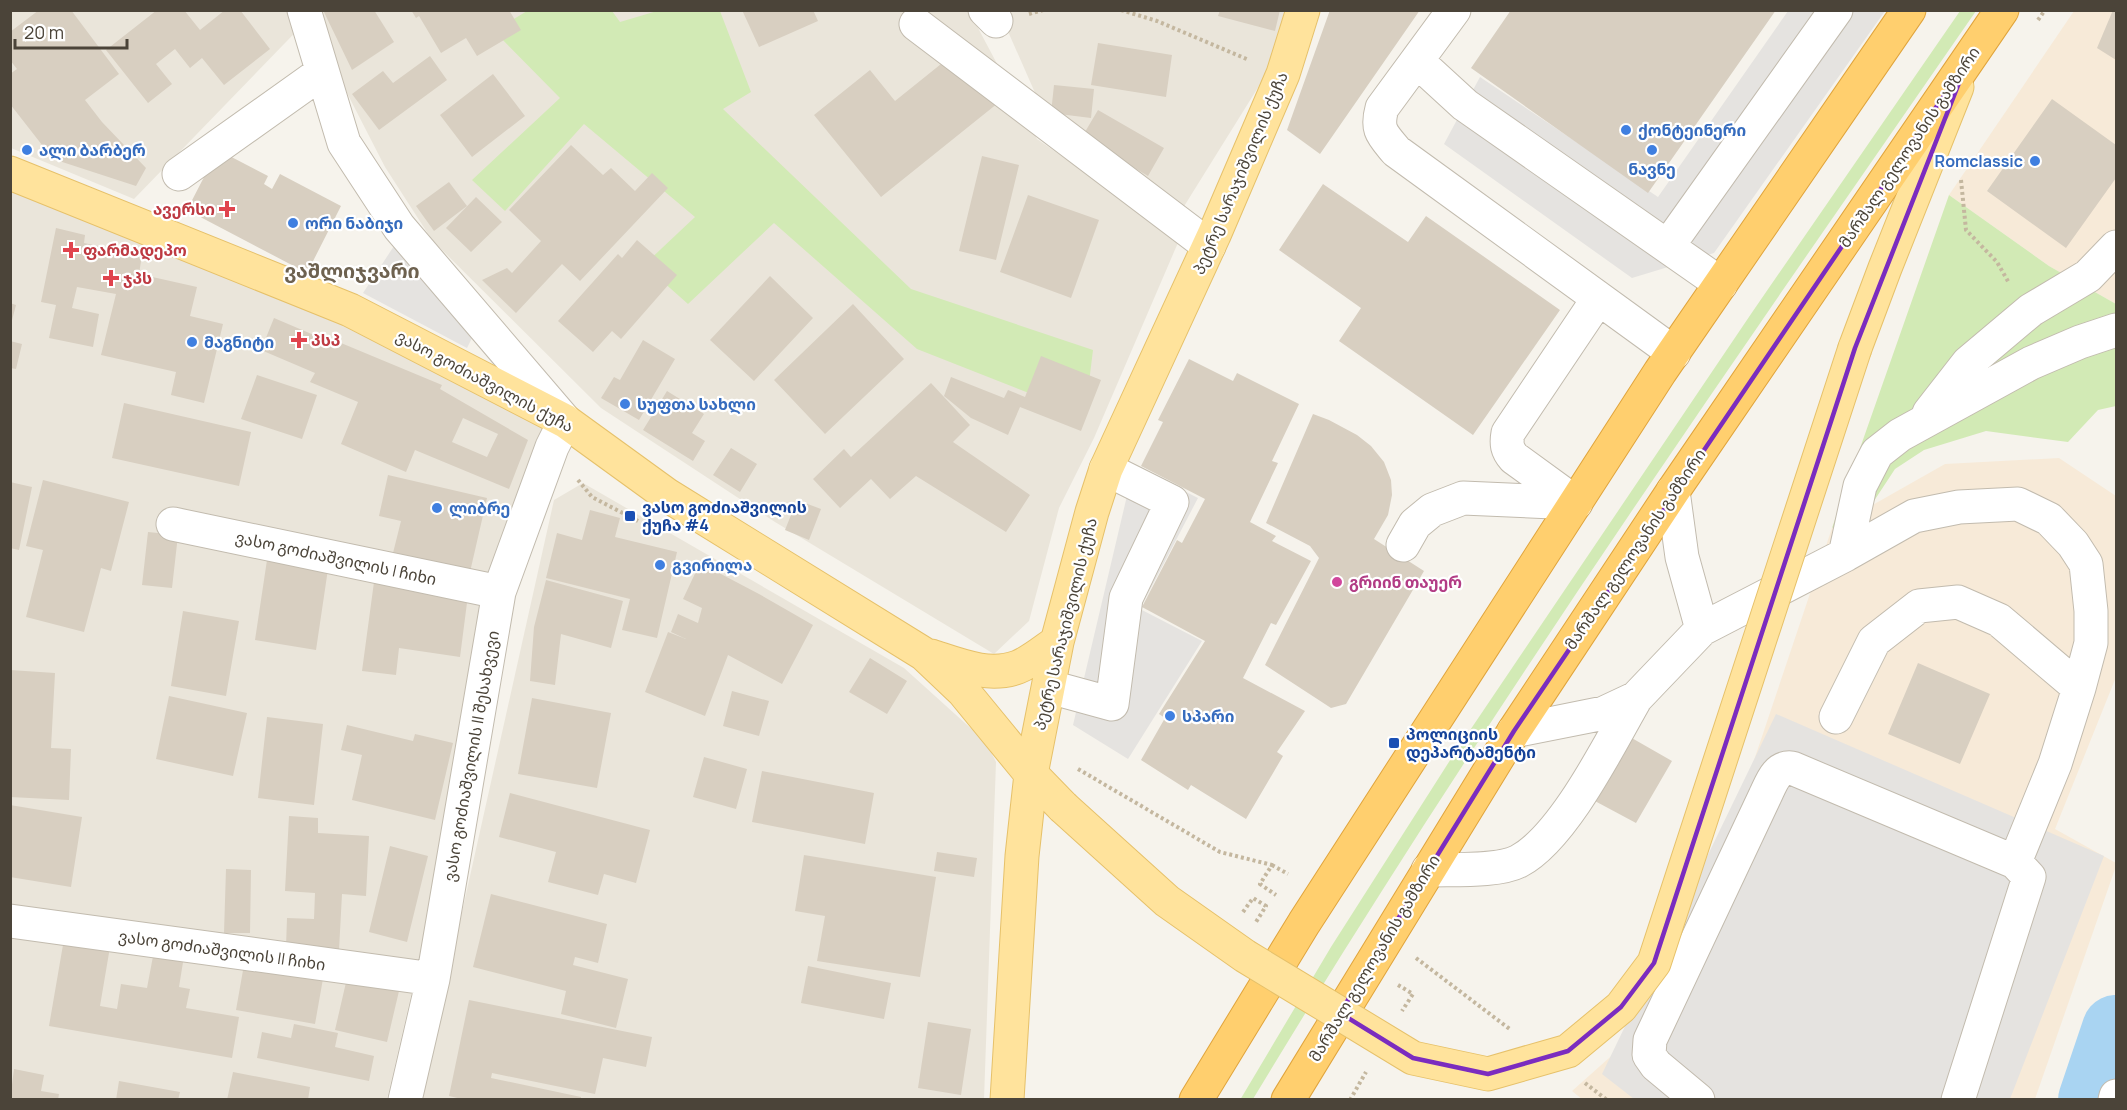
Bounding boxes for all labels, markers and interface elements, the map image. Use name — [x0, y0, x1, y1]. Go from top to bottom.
scale bar — [15, 12, 128, 50]
text: 20 m — [24, 20, 64, 44]
street label: მარშალ გელოვანის გამზირი — [1833, 42, 1985, 252]
street label: პეტრე სარაჯიშვილის ქუჩა — [1187, 68, 1293, 278]
place label: ქონტეინერი — [1638, 119, 1746, 141]
marker: ქონტეინერი — [1619, 123, 1633, 137]
place label: ალი ბარბერ — [39, 139, 146, 161]
marker: ალი ბარბერ — [20, 143, 34, 157]
marker: ნავნე — [1645, 143, 1659, 157]
place label: Romclassic — [1935, 150, 2023, 172]
marker: Romclassic — [2028, 154, 2042, 168]
place label: ნავნე — [1628, 158, 1676, 180]
place label: ავერსი — [153, 198, 215, 220]
marker: ავერსი — [220, 202, 234, 216]
place label: ორი ნაბიჯი — [305, 212, 403, 234]
marker: ორი ნაბიჯი — [286, 216, 300, 230]
place label: ფარმადეპო — [83, 239, 187, 261]
marker: ფარმადეპო — [64, 243, 78, 257]
district label: ვაშლიჯვარი — [284, 257, 420, 284]
place label: ჯპს — [123, 267, 152, 289]
marker: ჯპს — [104, 271, 118, 285]
street label: ვასო გოძიაშვილის ქუჩა — [393, 325, 577, 437]
place label: პსპ — [311, 329, 340, 351]
place label: მაგნიტი — [204, 331, 274, 353]
marker: პსპ — [292, 333, 306, 347]
marker: მაგნიტი — [185, 335, 199, 349]
place label: სუფთა სახლი — [637, 393, 756, 415]
marker: სუფთა სახლი — [618, 397, 632, 411]
street label: მარშალ გელოვანის გამზირი — [1559, 444, 1711, 654]
place label: ვასო გოძიაშვილის ქუჩა #4 — [642, 496, 807, 536]
place label: ლიბრე — [449, 497, 510, 519]
marker: ლიბრე — [430, 501, 444, 515]
marker: ვასო გოძიაშვილის ქუჩა #4 — [623, 509, 637, 523]
street label: პეტრე სარაჯიშვილის ქუჩა — [1028, 515, 1102, 733]
street label: ვასო გოძიაშვილის I ჩიხი — [233, 526, 439, 590]
place label: გვირილა — [672, 554, 752, 576]
marker: გვირილა — [653, 558, 667, 572]
place label: გრიინ თაუერ — [1349, 571, 1462, 593]
marker: გრიინ თაუერ — [1330, 575, 1344, 589]
street label: ვასო გოძიაშვილის II შესახვევი — [438, 629, 504, 883]
place label: სპარი — [1182, 705, 1235, 727]
marker: სპარი — [1163, 709, 1177, 723]
place label: პოლიციის დეპარტამენტი — [1406, 723, 1536, 763]
marker: პოლიციის დეპარტამენტი — [1387, 736, 1401, 750]
street label: მარშალ გელოვანის გამზირი — [1303, 850, 1445, 1066]
street label: ვასო გოძიაშვილის II ჩიხი — [117, 925, 327, 975]

